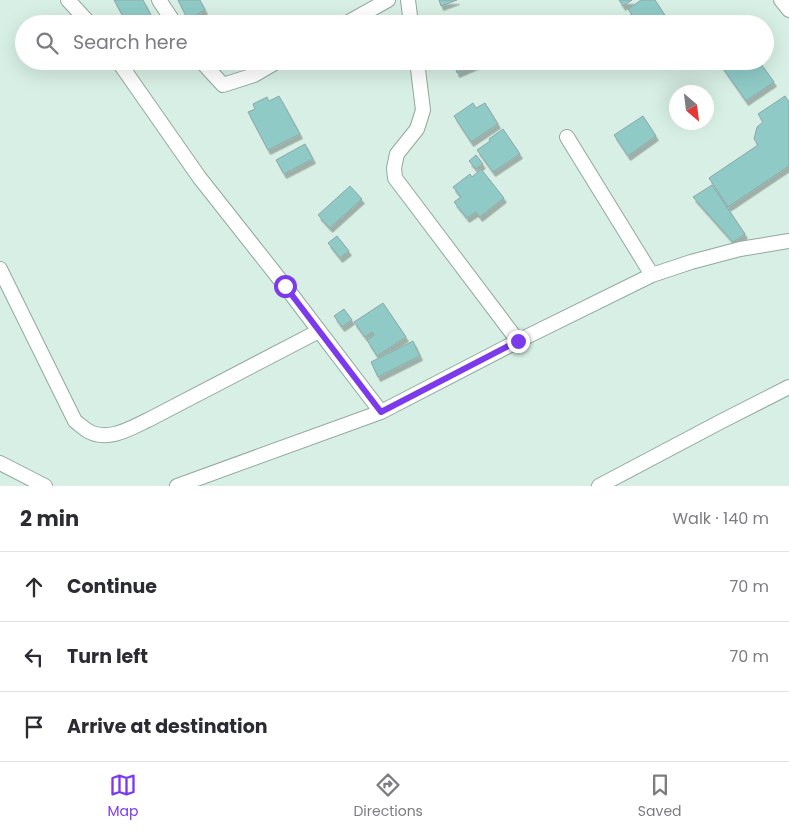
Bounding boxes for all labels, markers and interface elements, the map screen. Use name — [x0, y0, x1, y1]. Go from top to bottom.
search box — [15, 15, 774, 70]
icon: search — [33, 29, 61, 57]
text: Search here — [73, 29, 187, 56]
north arrow — [669, 85, 714, 130]
route start — [274, 275, 297, 298]
route end — [507, 330, 530, 353]
text: 2 min — [20, 504, 79, 533]
text: Walk · 140 m — [672, 507, 769, 530]
icon: ahead — [20, 573, 48, 601]
text: Continue — [67, 573, 157, 600]
text: 70 m — [729, 575, 769, 598]
icon: left — [20, 643, 48, 671]
text: Turn left — [67, 643, 148, 670]
text: 70 m — [729, 645, 769, 668]
icon: arrive — [20, 713, 48, 741]
text: Arrive at destination — [67, 713, 268, 740]
tab: Map — [107, 771, 138, 822]
tab: Directions — [353, 771, 423, 822]
tab: Saved — [638, 771, 682, 822]

